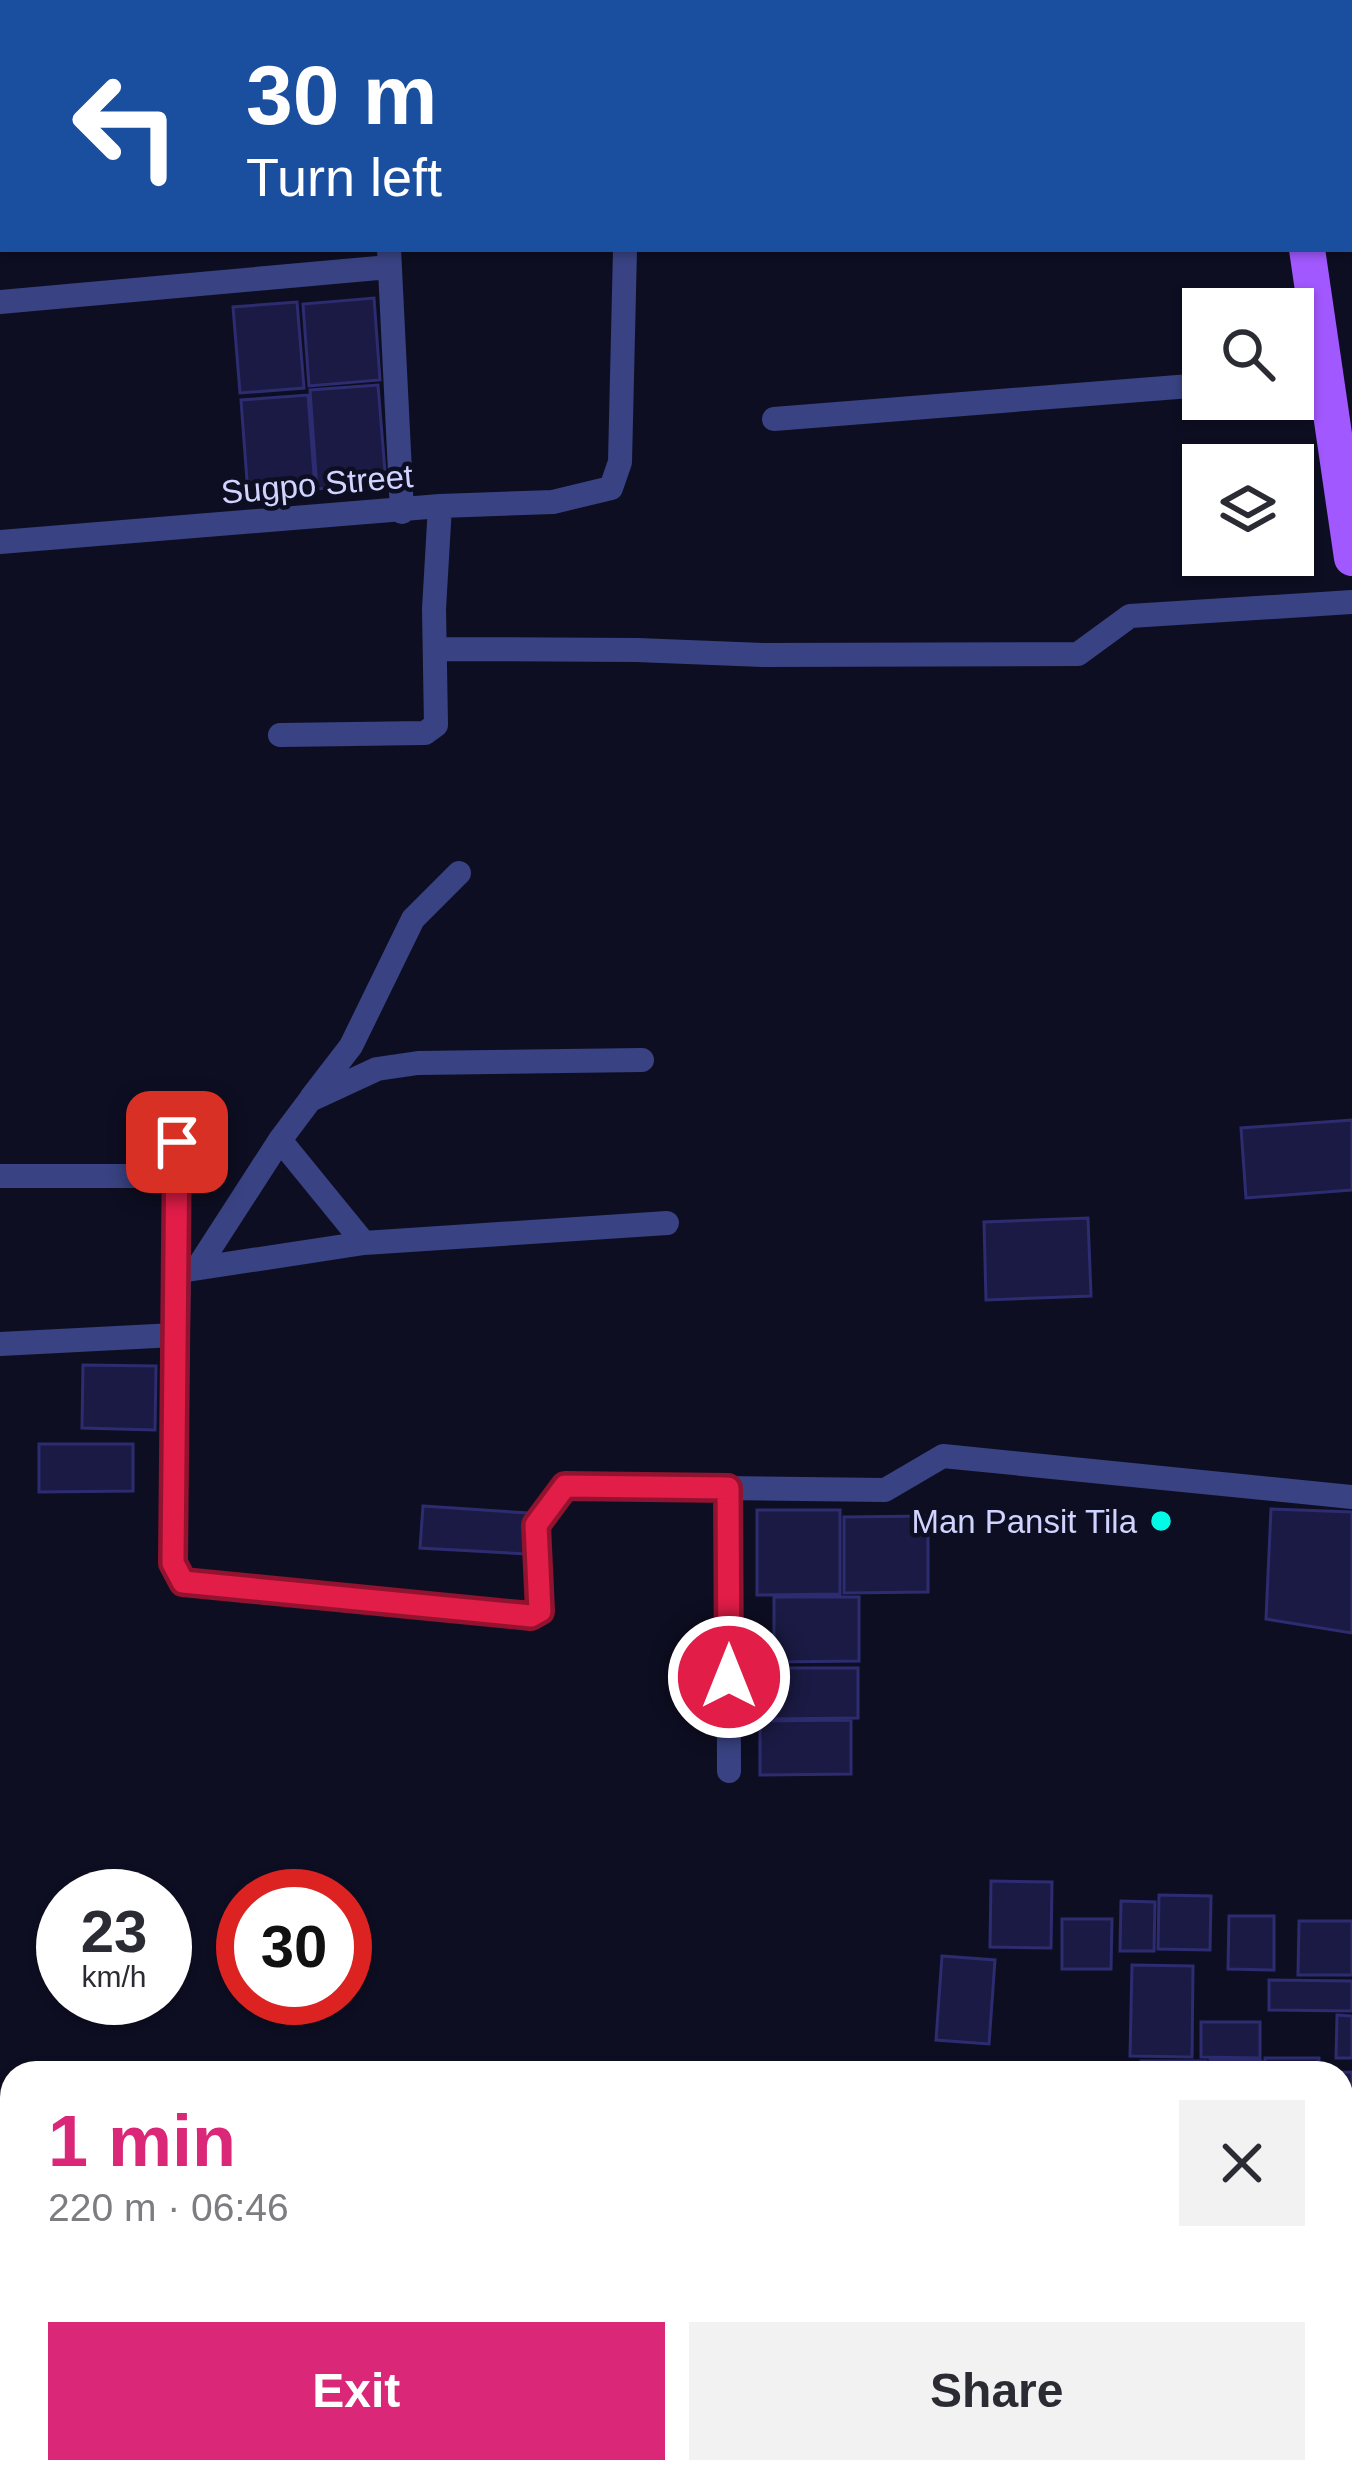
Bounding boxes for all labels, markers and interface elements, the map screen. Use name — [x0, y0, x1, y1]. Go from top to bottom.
icon: left — [48, 48, 204, 204]
text: 30 m — [246, 48, 437, 142]
text: Turn left — [246, 147, 442, 207]
map controls — [1182, 288, 1314, 576]
button: search — [1182, 288, 1314, 420]
button: layers — [1182, 444, 1314, 576]
street label: Sugpo Street — [219, 457, 415, 511]
pin — [126, 1091, 228, 1193]
icon: arrive — [144, 1109, 210, 1175]
place label: Man Pansit Tila — [911, 1503, 1138, 1540]
marker: Man Pansit Tila — [1148, 1508, 1174, 1534]
position arrow — [666, 1614, 792, 1740]
speed limit sign: 30 — [216, 1869, 372, 2025]
text: 23 — [81, 1898, 147, 1965]
text: km/h — [81, 1960, 147, 1993]
button: close — [1179, 2100, 1305, 2226]
text: 1 min — [48, 2101, 236, 2181]
text: 220 m · 06:46 — [48, 2186, 289, 2229]
button: Exit — [48, 2322, 665, 2460]
button: Share — [689, 2322, 1305, 2460]

